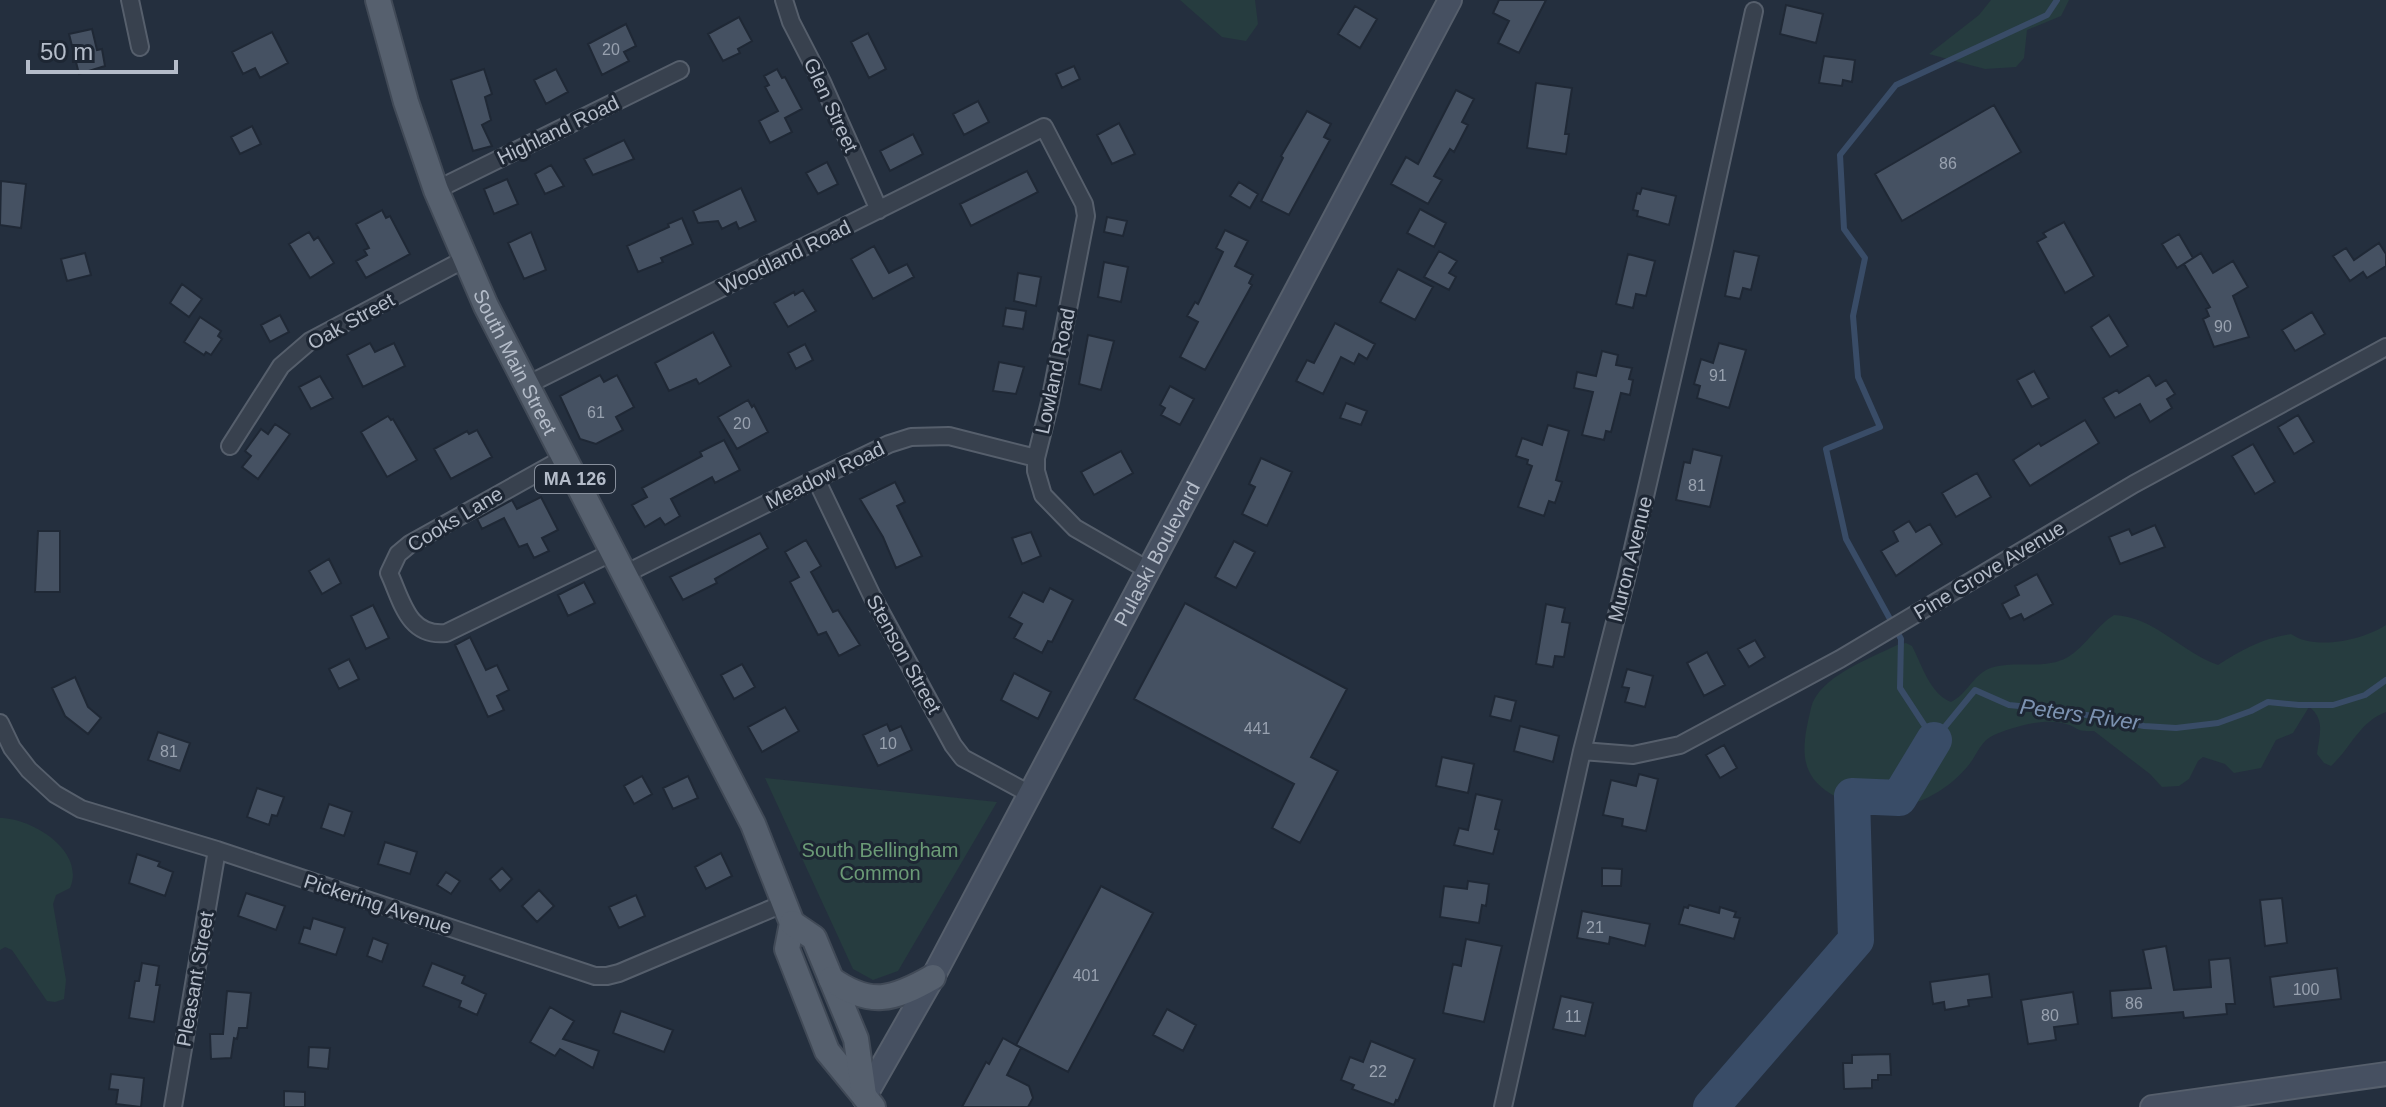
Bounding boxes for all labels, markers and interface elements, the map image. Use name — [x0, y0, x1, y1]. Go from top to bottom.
scale bar — [28, 24, 176, 74]
text: 50 m — [40, 38, 93, 65]
house number: 20 — [602, 41, 620, 58]
street label: Glen Street — [800, 55, 863, 156]
street label: Highland Road — [494, 91, 622, 169]
house number: 86 — [1939, 155, 1957, 172]
street label: Woodland Road — [716, 216, 854, 298]
street label: South Main Street — [469, 286, 562, 439]
street label: Oak Street — [304, 288, 399, 354]
street label: Lowland Road — [1031, 306, 1079, 436]
house number: 90 — [2214, 318, 2232, 335]
house number: 91 — [1709, 367, 1727, 384]
house number: 61 — [587, 404, 605, 421]
house number: 20 — [733, 415, 751, 432]
street label: Meadow Road — [762, 437, 888, 513]
road number: MA 126 — [535, 465, 615, 493]
house number: 81 — [1688, 477, 1706, 494]
street label: Pulaski Boulevard — [1110, 478, 1204, 630]
street label: Cooks Lane — [404, 482, 506, 556]
street label: Muron Avenue — [1604, 494, 1656, 624]
street label: Pine Grove Avenue — [1910, 516, 2068, 624]
street label: Stenson Street — [862, 591, 946, 718]
water label: Peters River — [2018, 694, 2143, 736]
house number: 441 — [1244, 720, 1270, 737]
house number: 10 — [879, 735, 897, 752]
house number: 81 — [160, 743, 178, 760]
park label: South Bellingham Common — [802, 839, 958, 884]
street label: Pickering Avenue — [301, 870, 455, 938]
street label: Pleasant Street — [172, 909, 218, 1048]
house number: 21 — [1586, 919, 1604, 936]
house number: 401 — [1073, 967, 1099, 984]
house number: 100 — [2293, 981, 2319, 998]
house number: 86 — [2125, 995, 2143, 1012]
house number: 80 — [2041, 1007, 2059, 1024]
house number: 11 — [1565, 1008, 1581, 1025]
house number: 22 — [1369, 1063, 1387, 1080]

